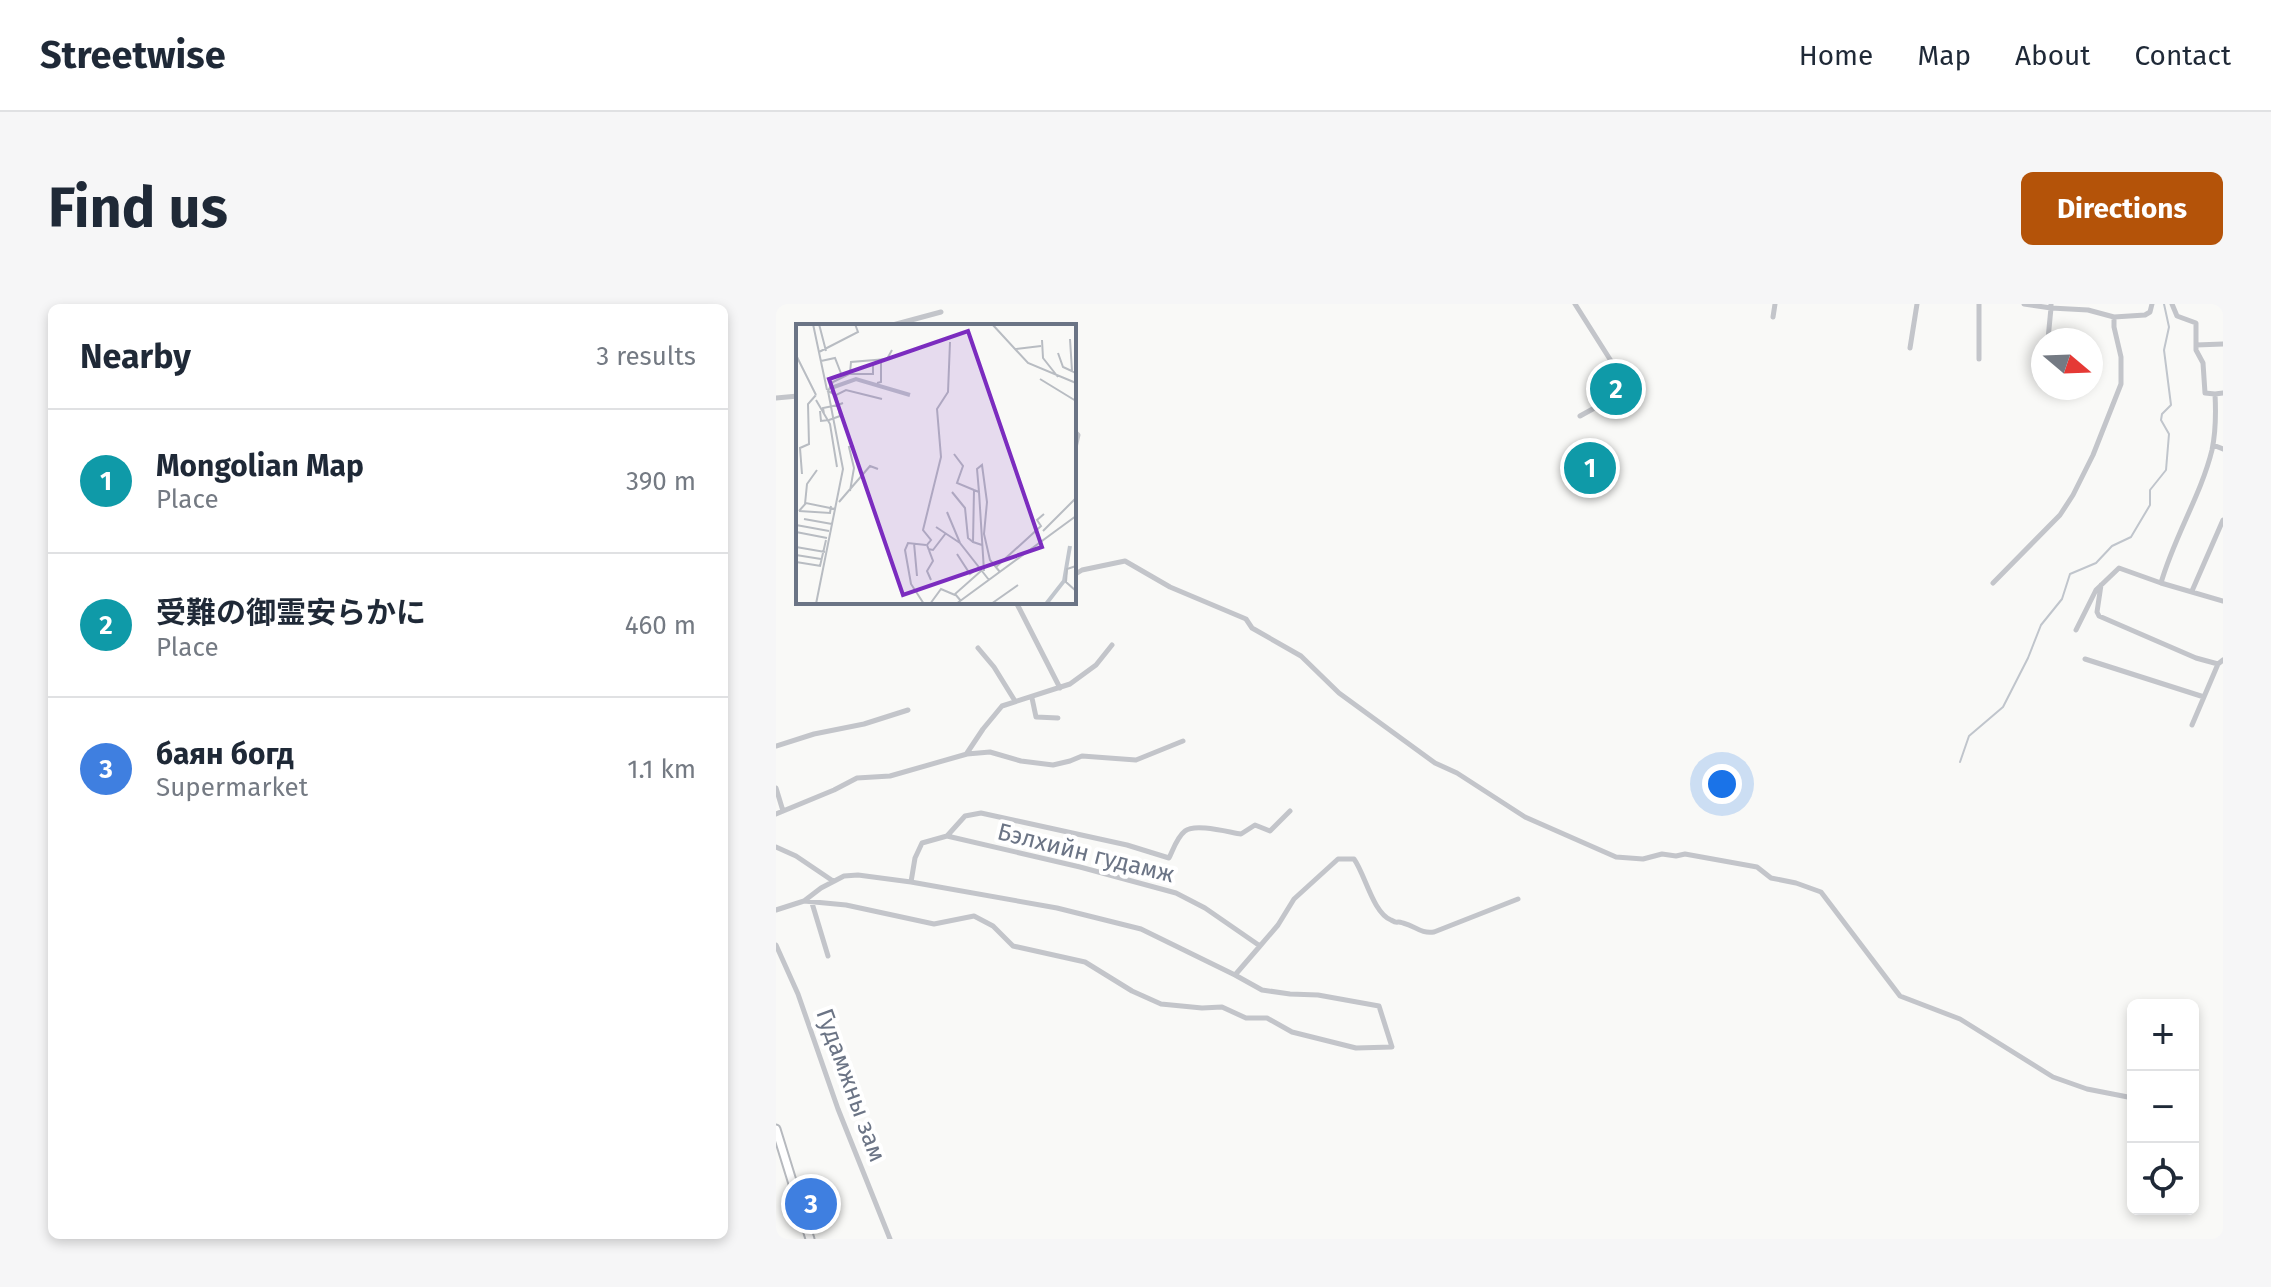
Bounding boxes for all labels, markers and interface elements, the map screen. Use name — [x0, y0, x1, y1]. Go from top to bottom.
text: Streetwise — [40, 32, 226, 78]
text: Home — [1799, 39, 1873, 72]
text: Map — [1917, 39, 1971, 72]
text: About — [2015, 39, 2090, 72]
text: Contact — [2134, 39, 2231, 72]
button: Directions — [2021, 172, 2223, 245]
text: Find us — [48, 175, 228, 242]
inset map — [796, 324, 1076, 604]
north arrow — [2031, 328, 2103, 400]
text: Nearby — [80, 336, 191, 377]
text: 3 results — [596, 341, 696, 372]
pin: 2 — [1590, 359, 1642, 419]
pin: 1 — [1564, 438, 1616, 498]
text: Mongolian Map — [156, 448, 364, 484]
text: 1 — [100, 466, 112, 497]
text: 390 m — [626, 466, 696, 497]
text: Place — [156, 484, 219, 515]
text: 受難の御霊安らかに — [156, 595, 426, 631]
text: 2 — [99, 610, 113, 641]
text: 460 m — [625, 610, 696, 641]
text: Place — [156, 632, 219, 663]
text: баян богд — [156, 736, 294, 772]
text: 3 — [99, 754, 113, 785]
text: 1.1 km — [627, 754, 696, 785]
your location — [1702, 764, 1742, 804]
text: Supermarket — [156, 772, 308, 803]
street label: Бэлхийн гудамж — [995, 817, 1177, 889]
map controls — [2127, 999, 2199, 1215]
button: + — [2127, 999, 2199, 1071]
street label: Гудамжны зам — [810, 1005, 892, 1165]
button: − — [2127, 1071, 2199, 1143]
button: locate — [2127, 1143, 2199, 1215]
pin: 3 — [785, 1174, 837, 1234]

